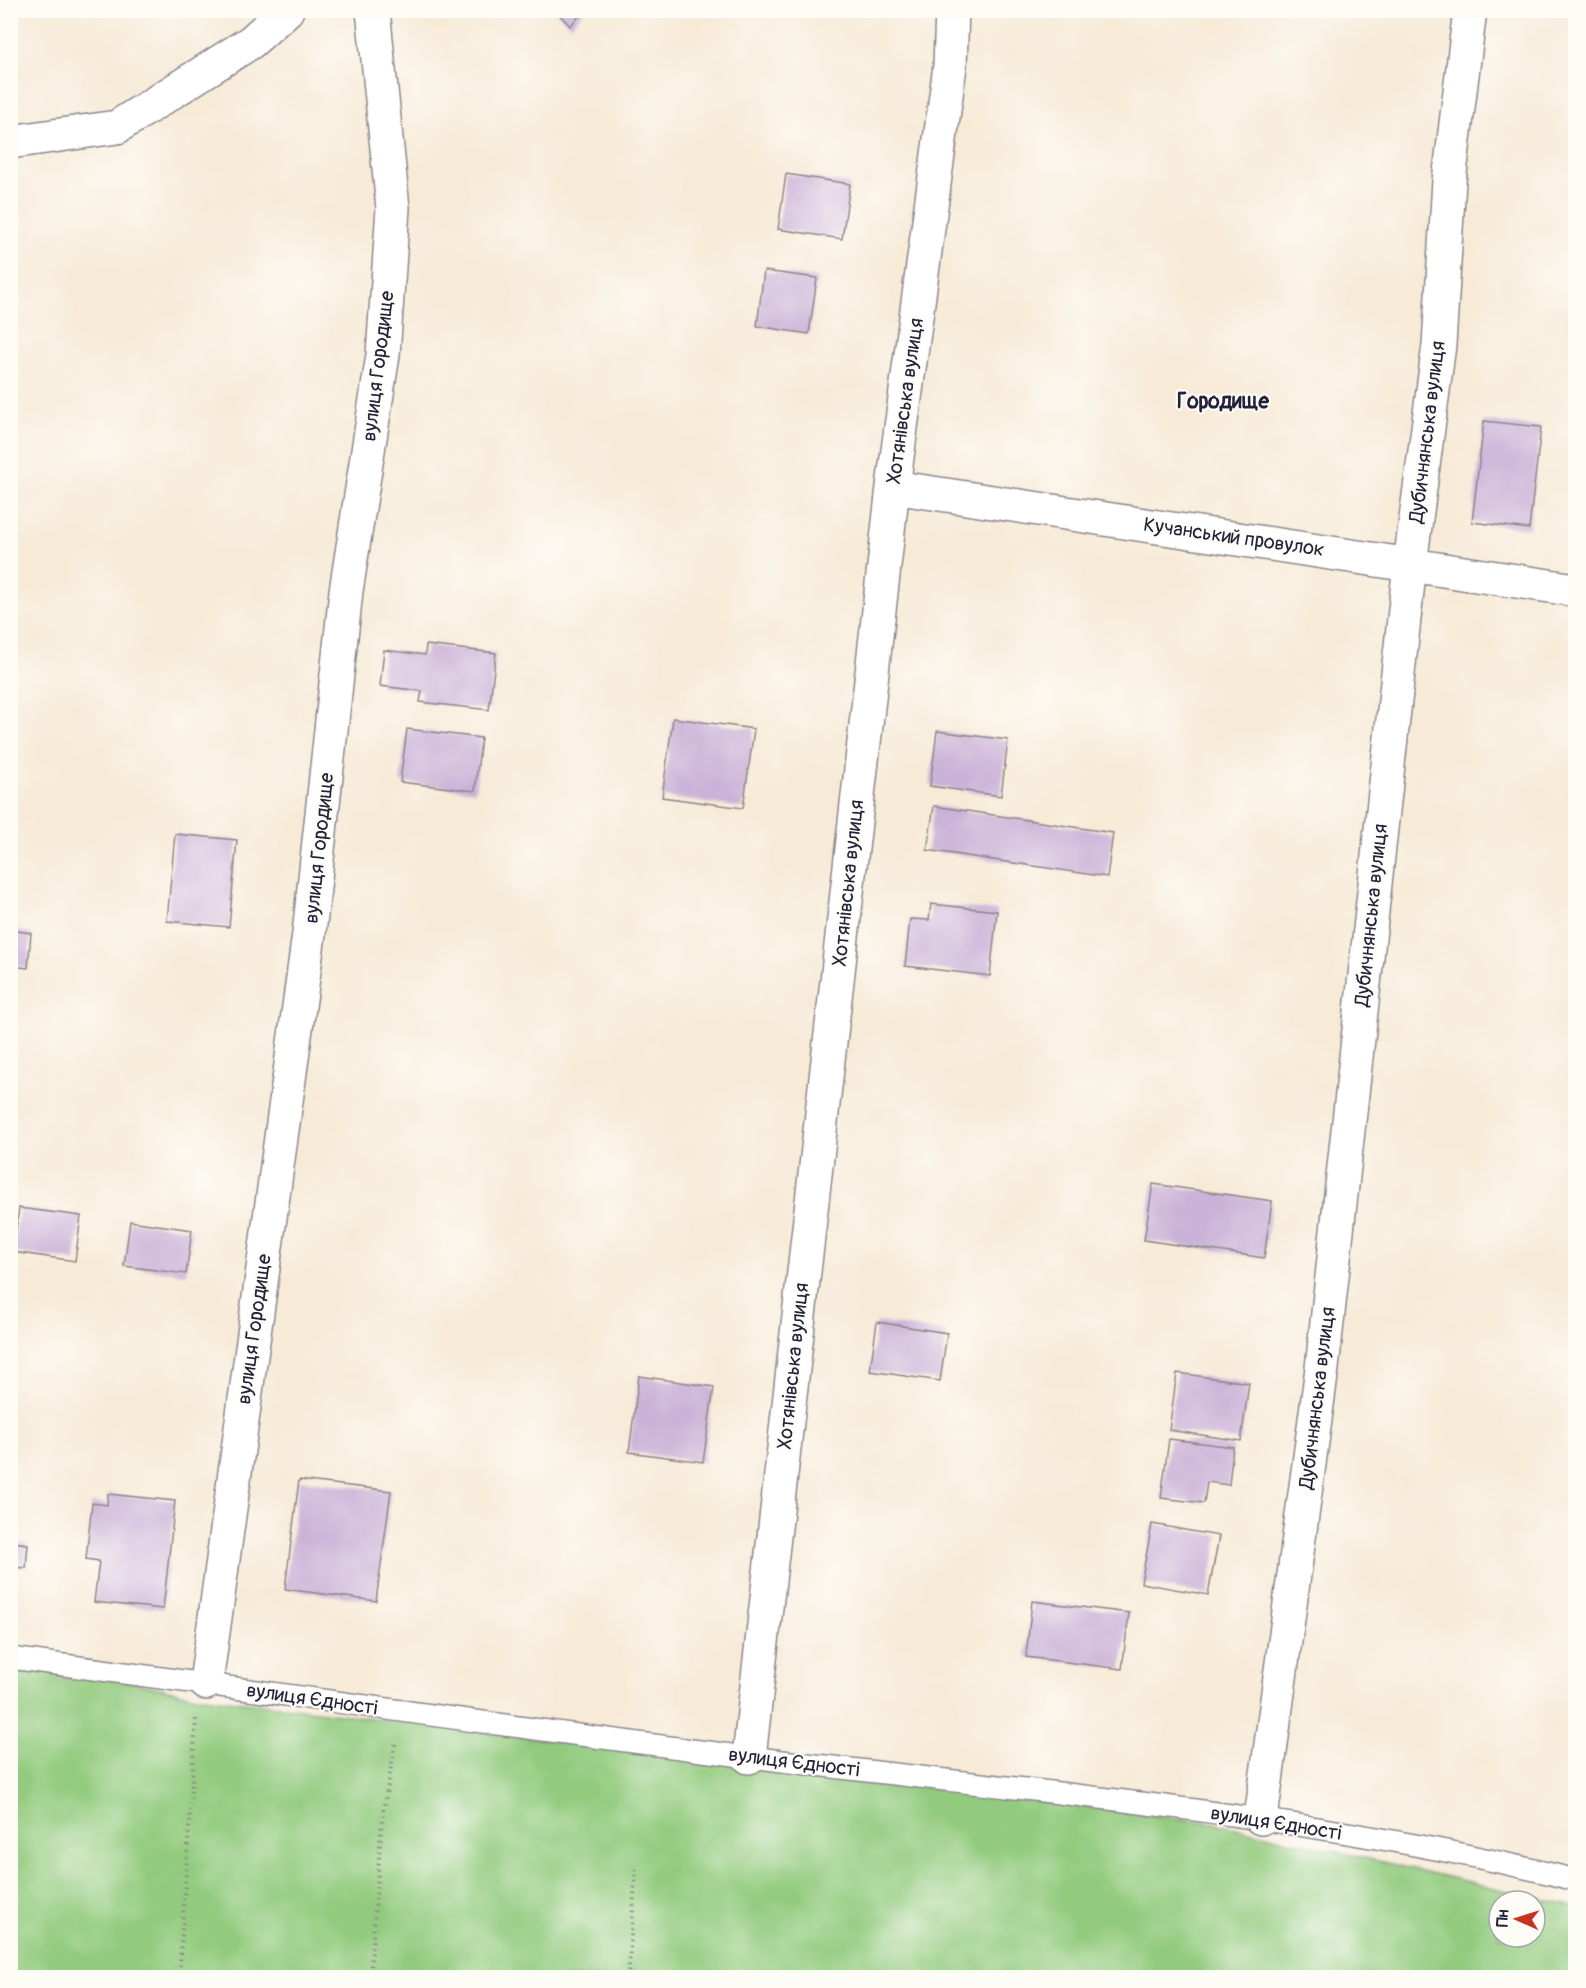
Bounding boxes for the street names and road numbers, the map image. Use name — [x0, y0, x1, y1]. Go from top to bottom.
street label: вулиця Городище — [356, 289, 400, 443]
street label: Хотянівська вулиця — [881, 316, 929, 486]
street label: Дубичнянська вулиця — [1403, 339, 1451, 526]
street label: Кучанський провулок — [1142, 512, 1326, 562]
street label: вулиця Городище — [299, 771, 339, 925]
street label: Хотянівська вулиця — [827, 798, 869, 968]
street label: Дубичнянська вулиця — [1349, 822, 1393, 1009]
street label: вулиця Городище — [231, 1252, 277, 1406]
street label: Хотянівська вулиця — [772, 1281, 814, 1451]
street label: Дубичнянська вулиця — [1293, 1305, 1341, 1492]
street label: вулиця Єдності — [245, 1677, 379, 1721]
street label: вулиця Єдності — [727, 1742, 861, 1782]
street label: вулиця Єдності — [1209, 1800, 1343, 1846]

